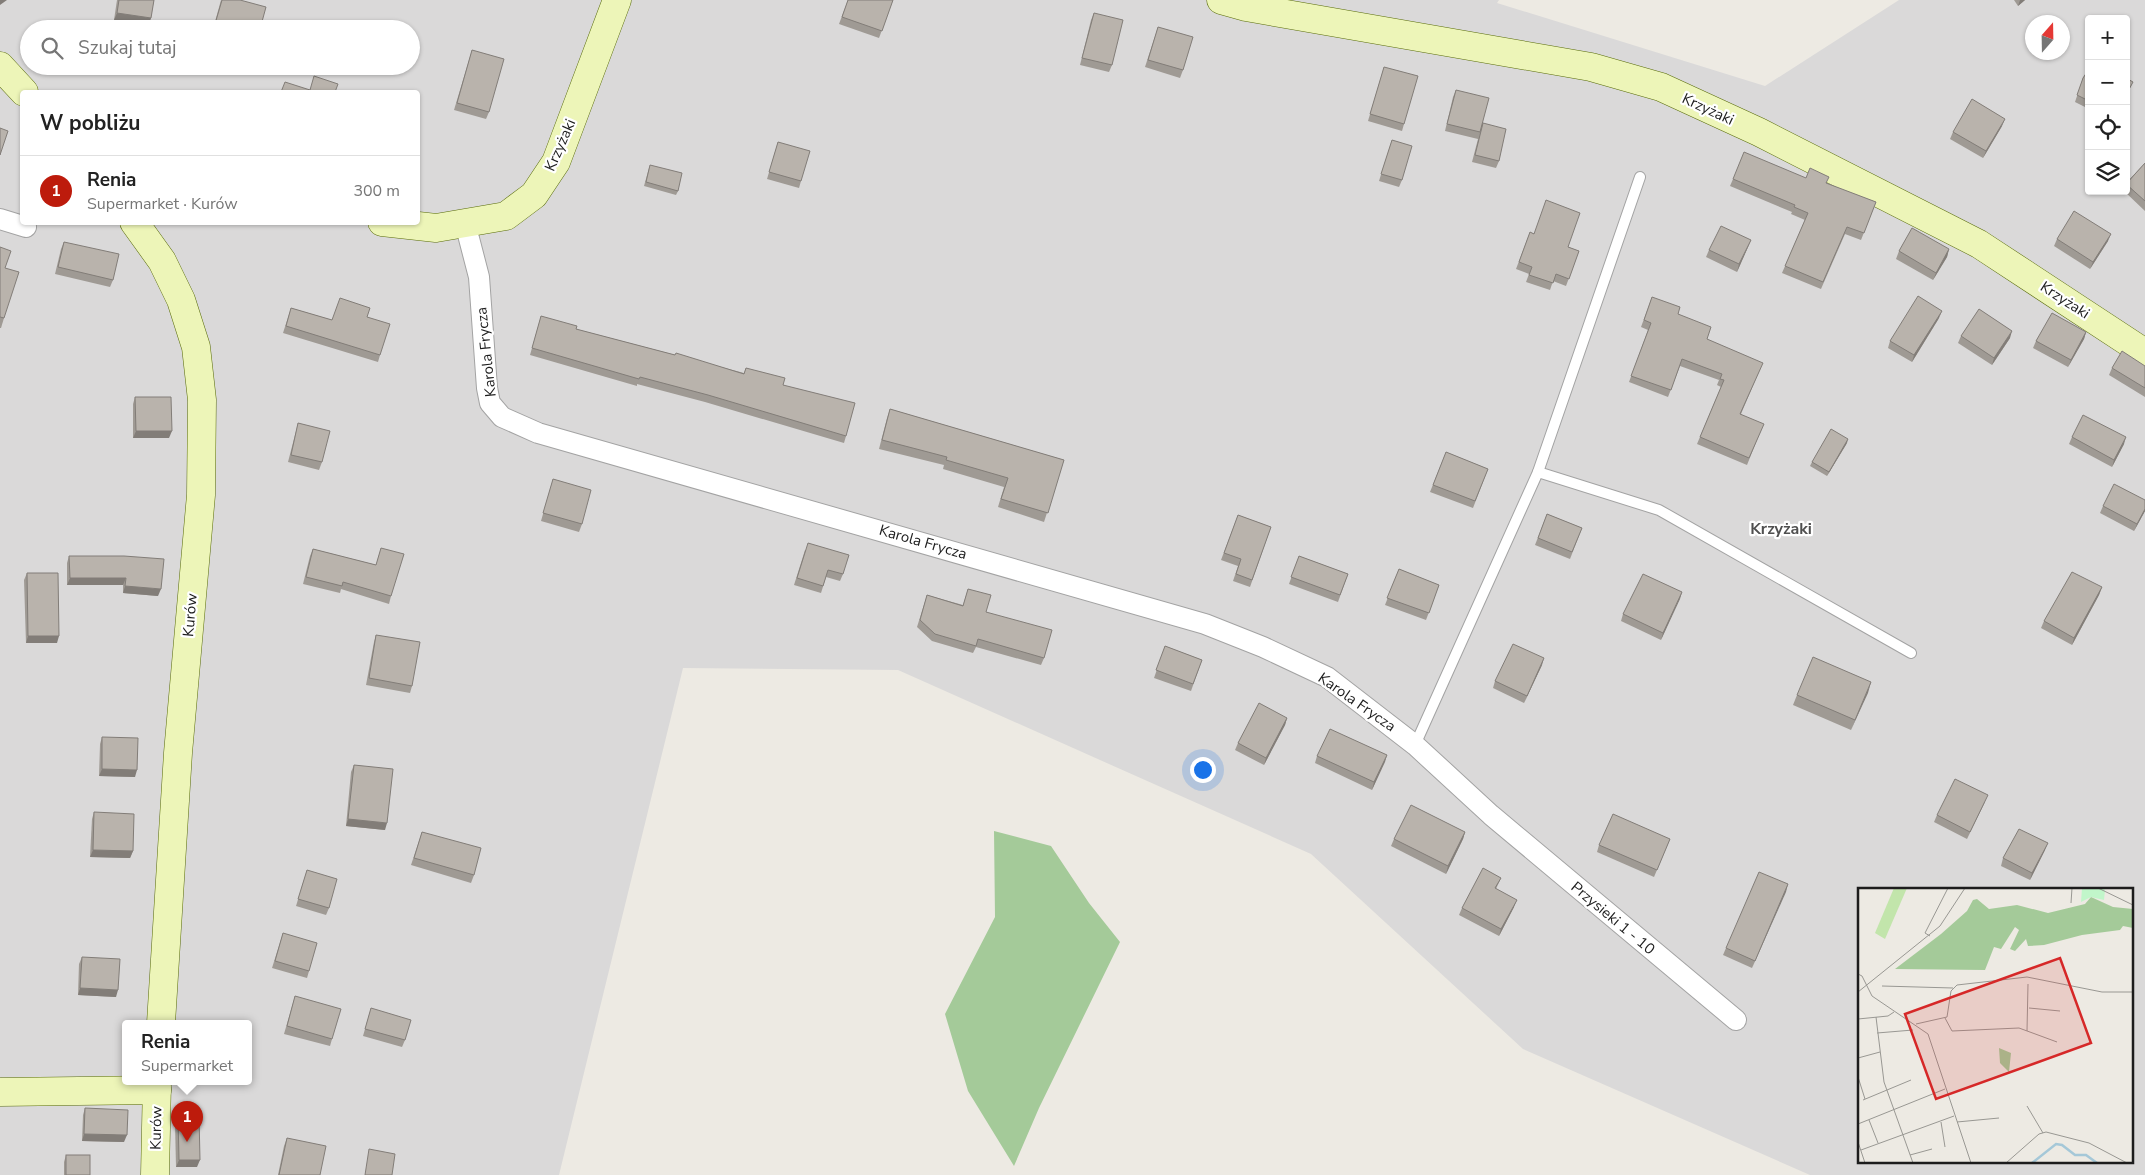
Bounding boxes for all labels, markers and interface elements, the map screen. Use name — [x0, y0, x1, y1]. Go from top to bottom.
north arrow — [2025, 15, 2070, 60]
map controls — [2085, 15, 2130, 195]
button: + — [2085, 15, 2130, 60]
search box — [20, 20, 420, 75]
icon: search — [38, 34, 66, 62]
text: Szukaj tutaj — [78, 35, 177, 61]
button: − — [2085, 60, 2130, 105]
street label: Krzyżaki — [1679, 88, 1737, 130]
button: locate — [2085, 105, 2130, 150]
text: W pobliżu — [40, 109, 141, 137]
street label: Krzyżaki — [540, 116, 580, 174]
button: layers — [2085, 150, 2130, 195]
text: Renia — [87, 167, 136, 193]
text: 1 — [51, 180, 61, 202]
text: 300 m — [353, 180, 400, 202]
text: Supermarket · Kurów — [87, 193, 238, 215]
street label: Krzyżaki — [2036, 277, 2094, 323]
street label: Karola Frycza — [471, 306, 501, 398]
district label: Krzyżaki — [1750, 518, 1812, 540]
street label: Karola Frycza — [877, 520, 969, 564]
street label: Kurów — [178, 592, 202, 638]
street label: Karola Frycza — [1314, 668, 1400, 736]
your location — [1190, 757, 1216, 783]
street label: Przysieki 1 - 10 — [1567, 877, 1659, 959]
inset map — [1858, 888, 2132, 1162]
popup — [122, 1020, 252, 1085]
text: Renia — [141, 1029, 190, 1055]
text: Supermarket — [141, 1055, 233, 1077]
pin: 1 — [171, 1101, 203, 1142]
street label: Kurów — [146, 1106, 166, 1150]

